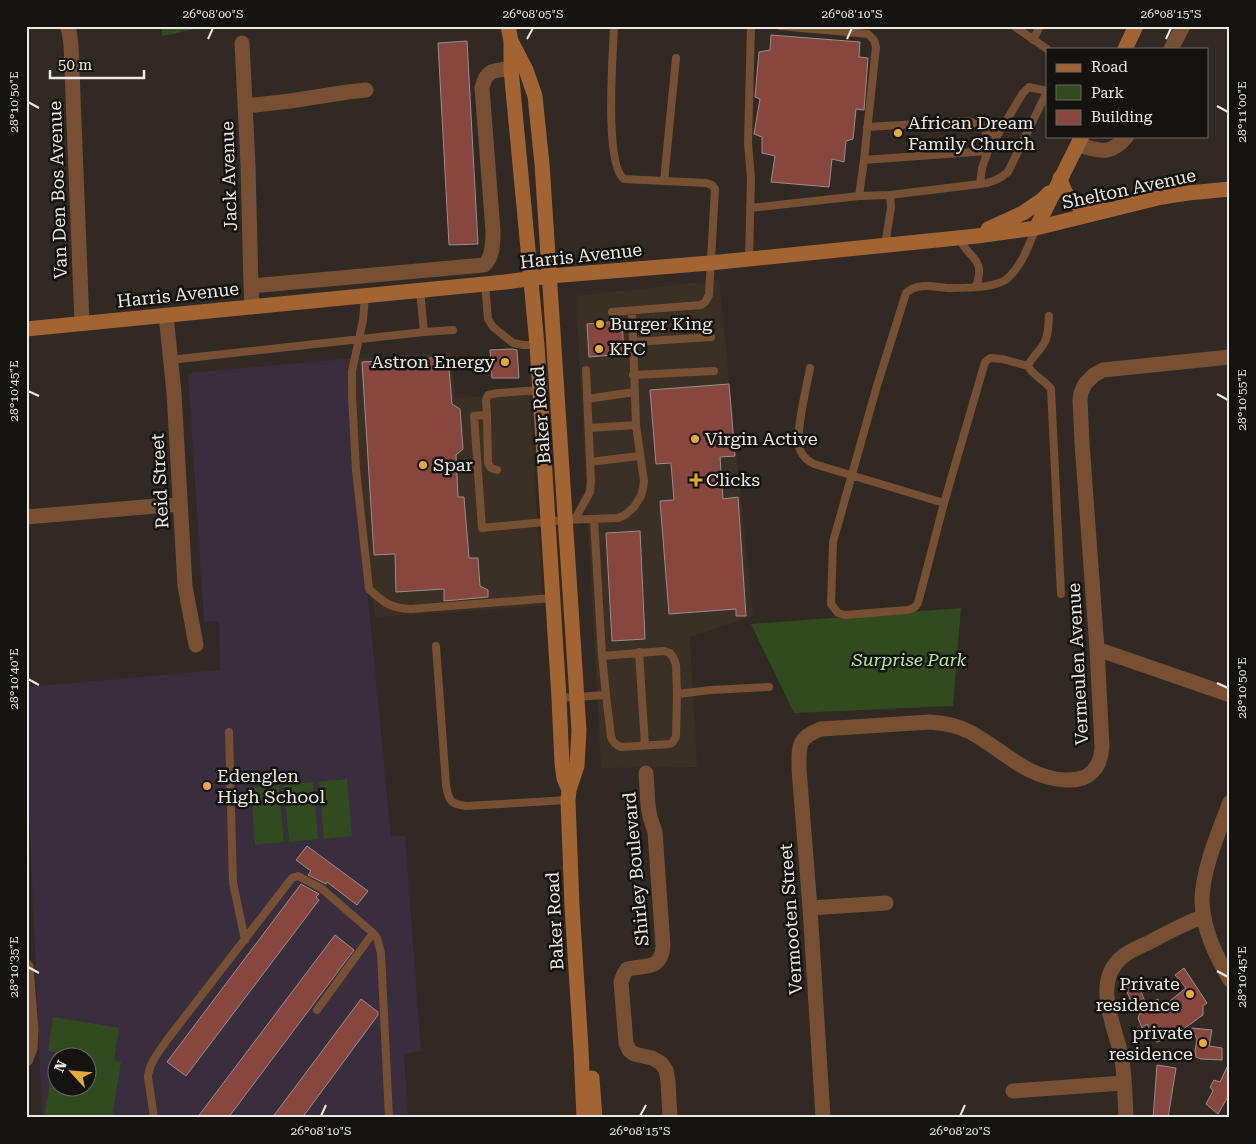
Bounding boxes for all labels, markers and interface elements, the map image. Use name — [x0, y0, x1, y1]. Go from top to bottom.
text: 26°08'00"S — [183, 7, 243, 21]
text: 26°08'05"S — [503, 7, 563, 21]
text: 26°08'10"S — [822, 7, 882, 21]
text: 26°08'15"S — [1141, 7, 1201, 21]
scale bar — [50, 48, 144, 80]
legend — [1046, 48, 1208, 138]
text: 50 m — [58, 56, 93, 74]
text: Road — [1091, 58, 1128, 76]
text: 28°10'50"E — [7, 71, 21, 133]
text: 28°11'00"E — [1235, 81, 1249, 143]
text: Park — [1091, 84, 1125, 102]
street label: Van Den Bos Avenue — [44, 100, 71, 279]
text: Building — [1091, 108, 1153, 126]
place label: African Dream Family Church — [908, 112, 1035, 154]
street label: Jack Avenue — [216, 121, 241, 231]
marker: African Dream Family Church — [892, 127, 904, 139]
street label: Shelton Avenue — [1060, 164, 1198, 213]
street label: Harris Avenue — [519, 239, 643, 272]
street label: Harris Avenue — [116, 278, 240, 311]
place label: Burger King — [610, 313, 713, 334]
marker: Burger King — [594, 318, 606, 330]
place label: KFC — [609, 338, 646, 359]
marker: KFC — [593, 343, 605, 355]
place label: Astron Energy — [371, 351, 495, 372]
marker: Astron Energy — [499, 356, 511, 368]
text: 28°10'45"E — [7, 360, 21, 422]
street label: Baker Road — [527, 365, 554, 465]
text: 28°10'55"E — [1235, 369, 1249, 431]
place label: Virgin Active — [705, 428, 818, 449]
street label: Reid Street — [146, 432, 172, 529]
marker: Virgin Active — [689, 433, 701, 445]
place label: Spar — [433, 454, 473, 475]
marker: Spar — [417, 459, 429, 471]
place label: Clicks — [706, 469, 760, 490]
marker: Clicks — [690, 474, 702, 486]
street label: Vermeulen Avenue — [1063, 582, 1092, 746]
text: 28°10'40"E — [7, 648, 21, 710]
park label: Surprise Park — [851, 649, 967, 670]
text: 28°10'50"E — [1235, 657, 1249, 719]
place label: Edenglen High School — [217, 765, 325, 807]
marker: Edenglen High School — [201, 780, 213, 792]
street label: Shirley Boulevard — [618, 791, 653, 947]
street label: Vermooten Street — [775, 842, 806, 995]
street label: Baker Road — [541, 871, 568, 971]
text: 28°10'35"E — [7, 936, 21, 998]
text: 28°10'45"E — [1235, 946, 1249, 1008]
place label: Private residence — [1096, 973, 1180, 1015]
marker: Private residence — [1184, 988, 1196, 1000]
place label: private residence — [1109, 1022, 1193, 1064]
marker: private residence — [1197, 1037, 1209, 1049]
north arrow — [48, 1046, 98, 1096]
text: N — [51, 1058, 70, 1075]
text: 26°08'10"S — [291, 1124, 351, 1138]
text: 26°08'15"S — [610, 1124, 670, 1138]
text: 26°08'20"S — [930, 1124, 990, 1138]

